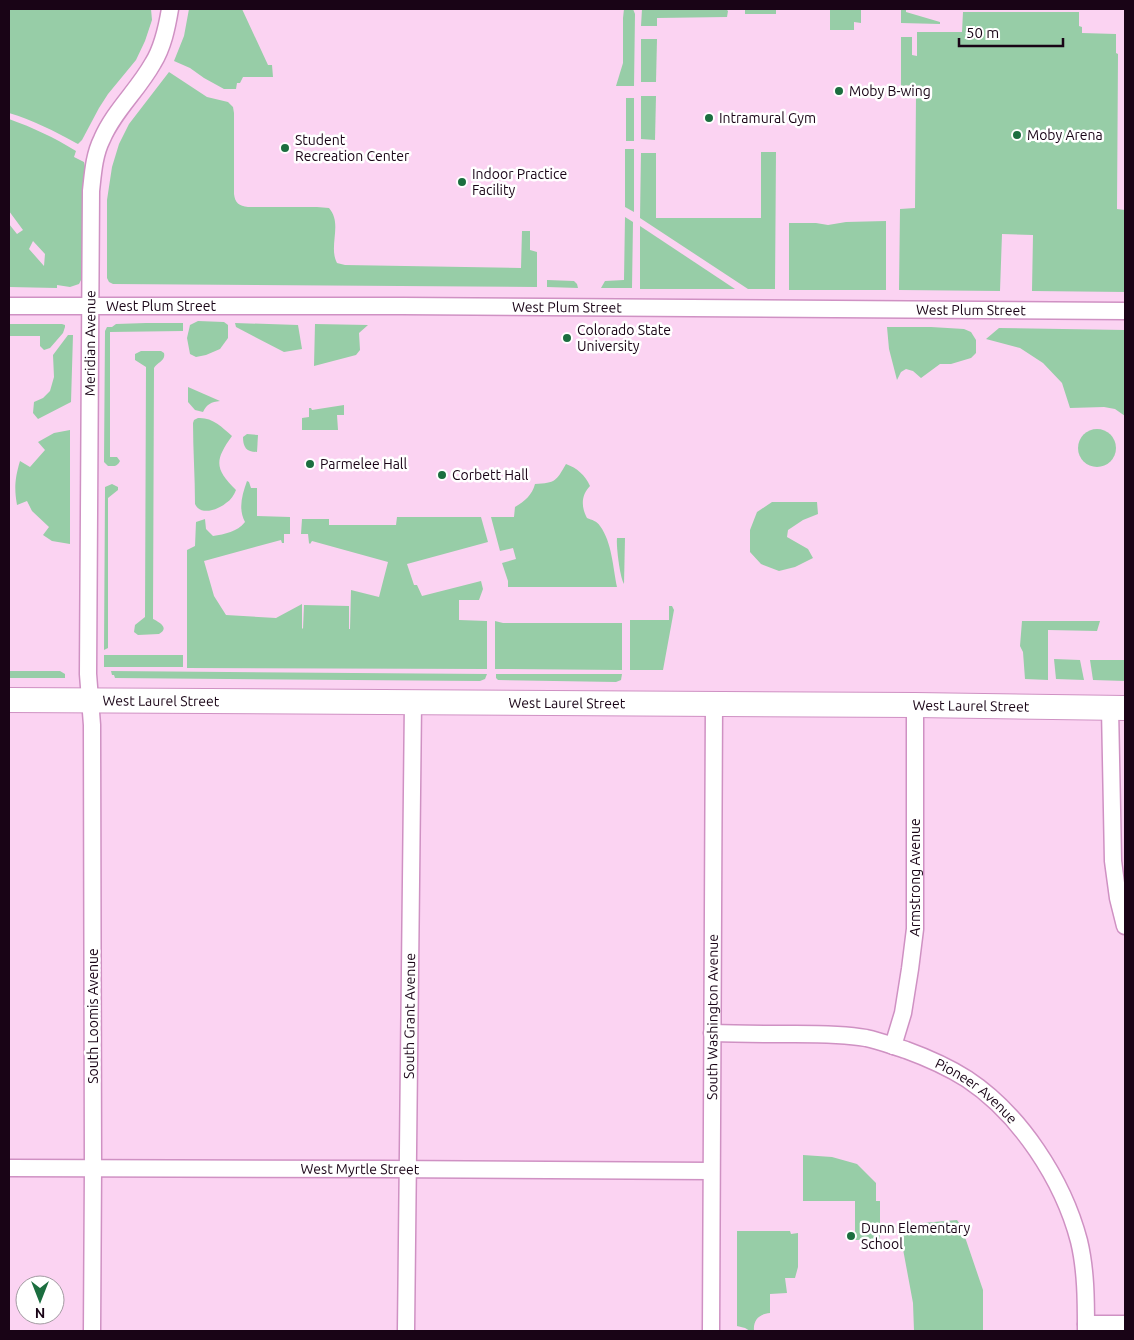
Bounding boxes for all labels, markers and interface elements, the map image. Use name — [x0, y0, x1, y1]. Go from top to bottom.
scale bar — [959, 15, 1063, 47]
text: 50 m — [966, 24, 999, 41]
place label: Moby B-wing — [849, 83, 931, 99]
marker: Moby B-wing — [833, 85, 845, 97]
place label: Intramural Gym — [719, 110, 816, 126]
marker: Intramural Gym — [703, 112, 715, 124]
place label: Moby Arena — [1027, 127, 1103, 143]
marker: Moby Arena — [1011, 129, 1023, 141]
place label: Student Recreation Center — [295, 132, 410, 164]
marker: Student Recreation Center — [279, 142, 291, 154]
place label: Indoor Practice Facility — [472, 166, 567, 198]
marker: Indoor Practice Facility — [456, 176, 468, 188]
street label: Meridian Avenue — [82, 290, 98, 396]
street label: West Plum Street — [106, 298, 216, 314]
street label: West Plum Street — [512, 299, 622, 316]
street label: West Plum Street — [916, 302, 1026, 318]
place label: Colorado State University — [577, 322, 671, 354]
marker: Colorado State University — [561, 332, 573, 344]
place label: Parmelee Hall — [320, 456, 408, 472]
marker: Parmelee Hall — [304, 458, 316, 470]
place label: Corbett Hall — [452, 467, 529, 483]
marker: Corbett Hall — [436, 469, 448, 481]
street label: West Laurel Street — [103, 693, 220, 709]
street label: West Laurel Street — [509, 695, 626, 711]
street label: West Laurel Street — [913, 697, 1030, 715]
street label: Armstrong Avenue — [906, 818, 923, 937]
street label: South Washington Avenue — [704, 934, 721, 1100]
street label: South Loomis Avenue — [85, 948, 101, 1084]
street label: South Grant Avenue — [401, 953, 418, 1079]
street label: Pioneer Avenue — [933, 1055, 1021, 1127]
street label: West Myrtle Street — [301, 1161, 420, 1177]
place label: Dunn Elementary School — [861, 1220, 970, 1252]
marker: Dunn Elementary School — [845, 1230, 857, 1242]
north arrow — [15, 1275, 65, 1325]
text: N — [35, 1305, 45, 1321]

